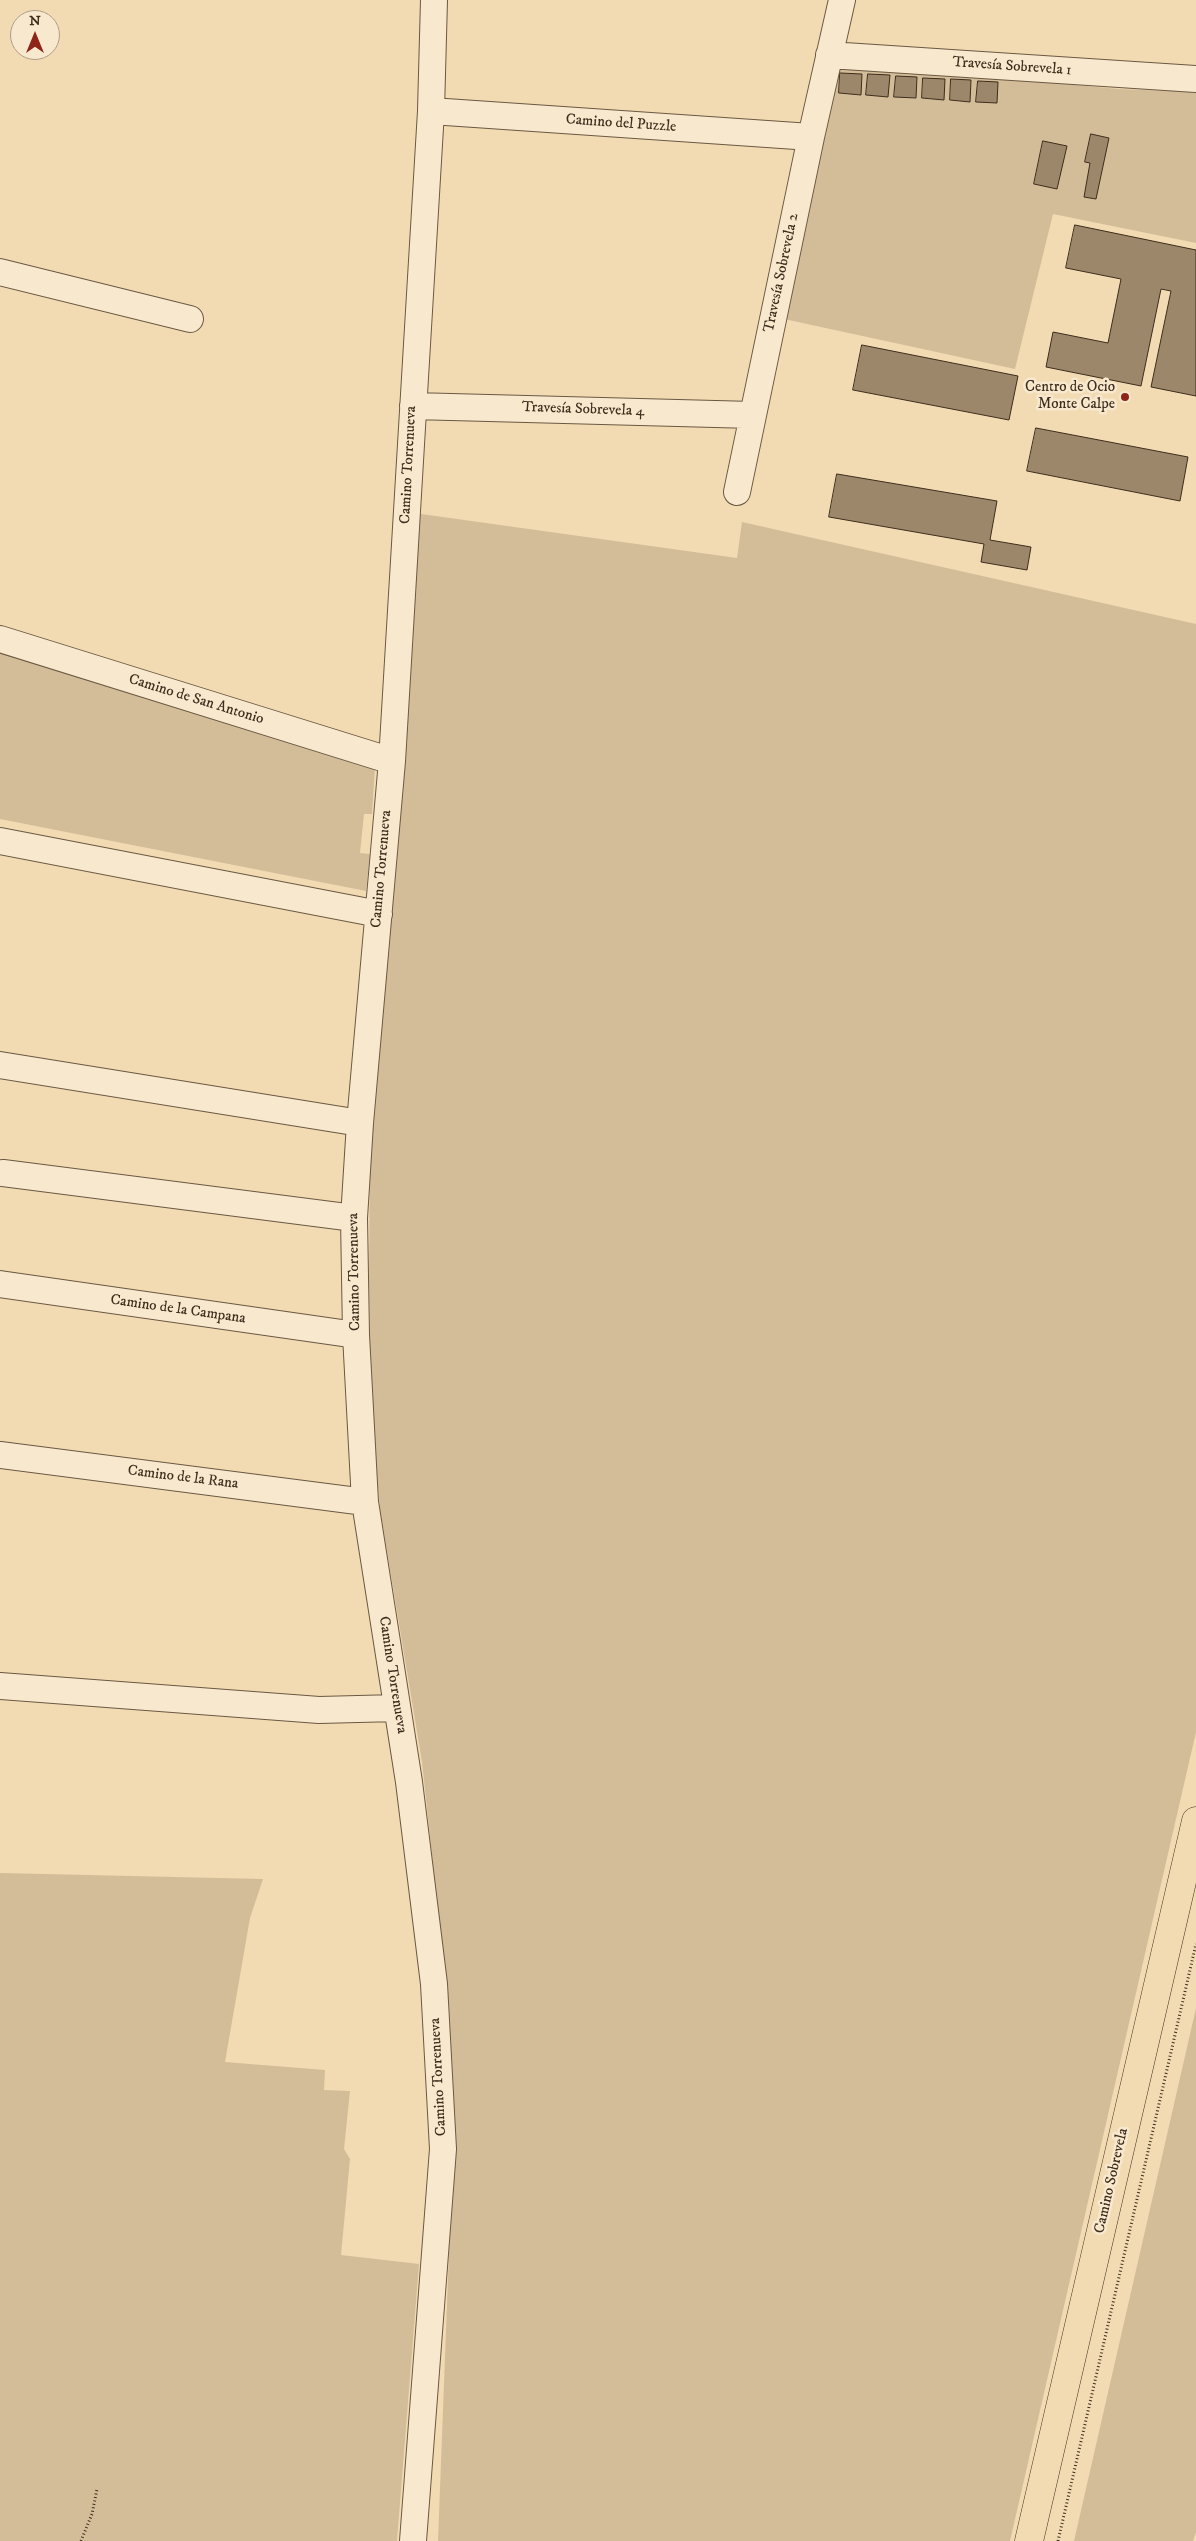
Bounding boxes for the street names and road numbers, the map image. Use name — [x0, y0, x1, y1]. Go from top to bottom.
street label: Travesía Sobrevela 1 — [952, 54, 1072, 80]
street label: Camino del Puzzle — [565, 111, 677, 137]
street label: Travesía Sobrevela 2 — [761, 212, 803, 334]
street label: Travesía Sobrevela 4 — [522, 399, 644, 421]
street label: Camino Torrenueva — [397, 405, 421, 525]
street label: Camino de San Antonio — [126, 671, 266, 729]
street label: Camino Torrenueva — [368, 809, 396, 929]
street label: Camino Torrenueva — [345, 1213, 365, 1331]
street label: Camino de la Campana — [109, 1292, 247, 1328]
street label: Camino de la Rana — [127, 1462, 239, 1494]
street label: Camino Torrenueva — [374, 1615, 410, 1735]
street label: Camino Torrenueva — [427, 2017, 451, 2137]
street label: Camino Sobrevela — [1091, 2127, 1133, 2235]

